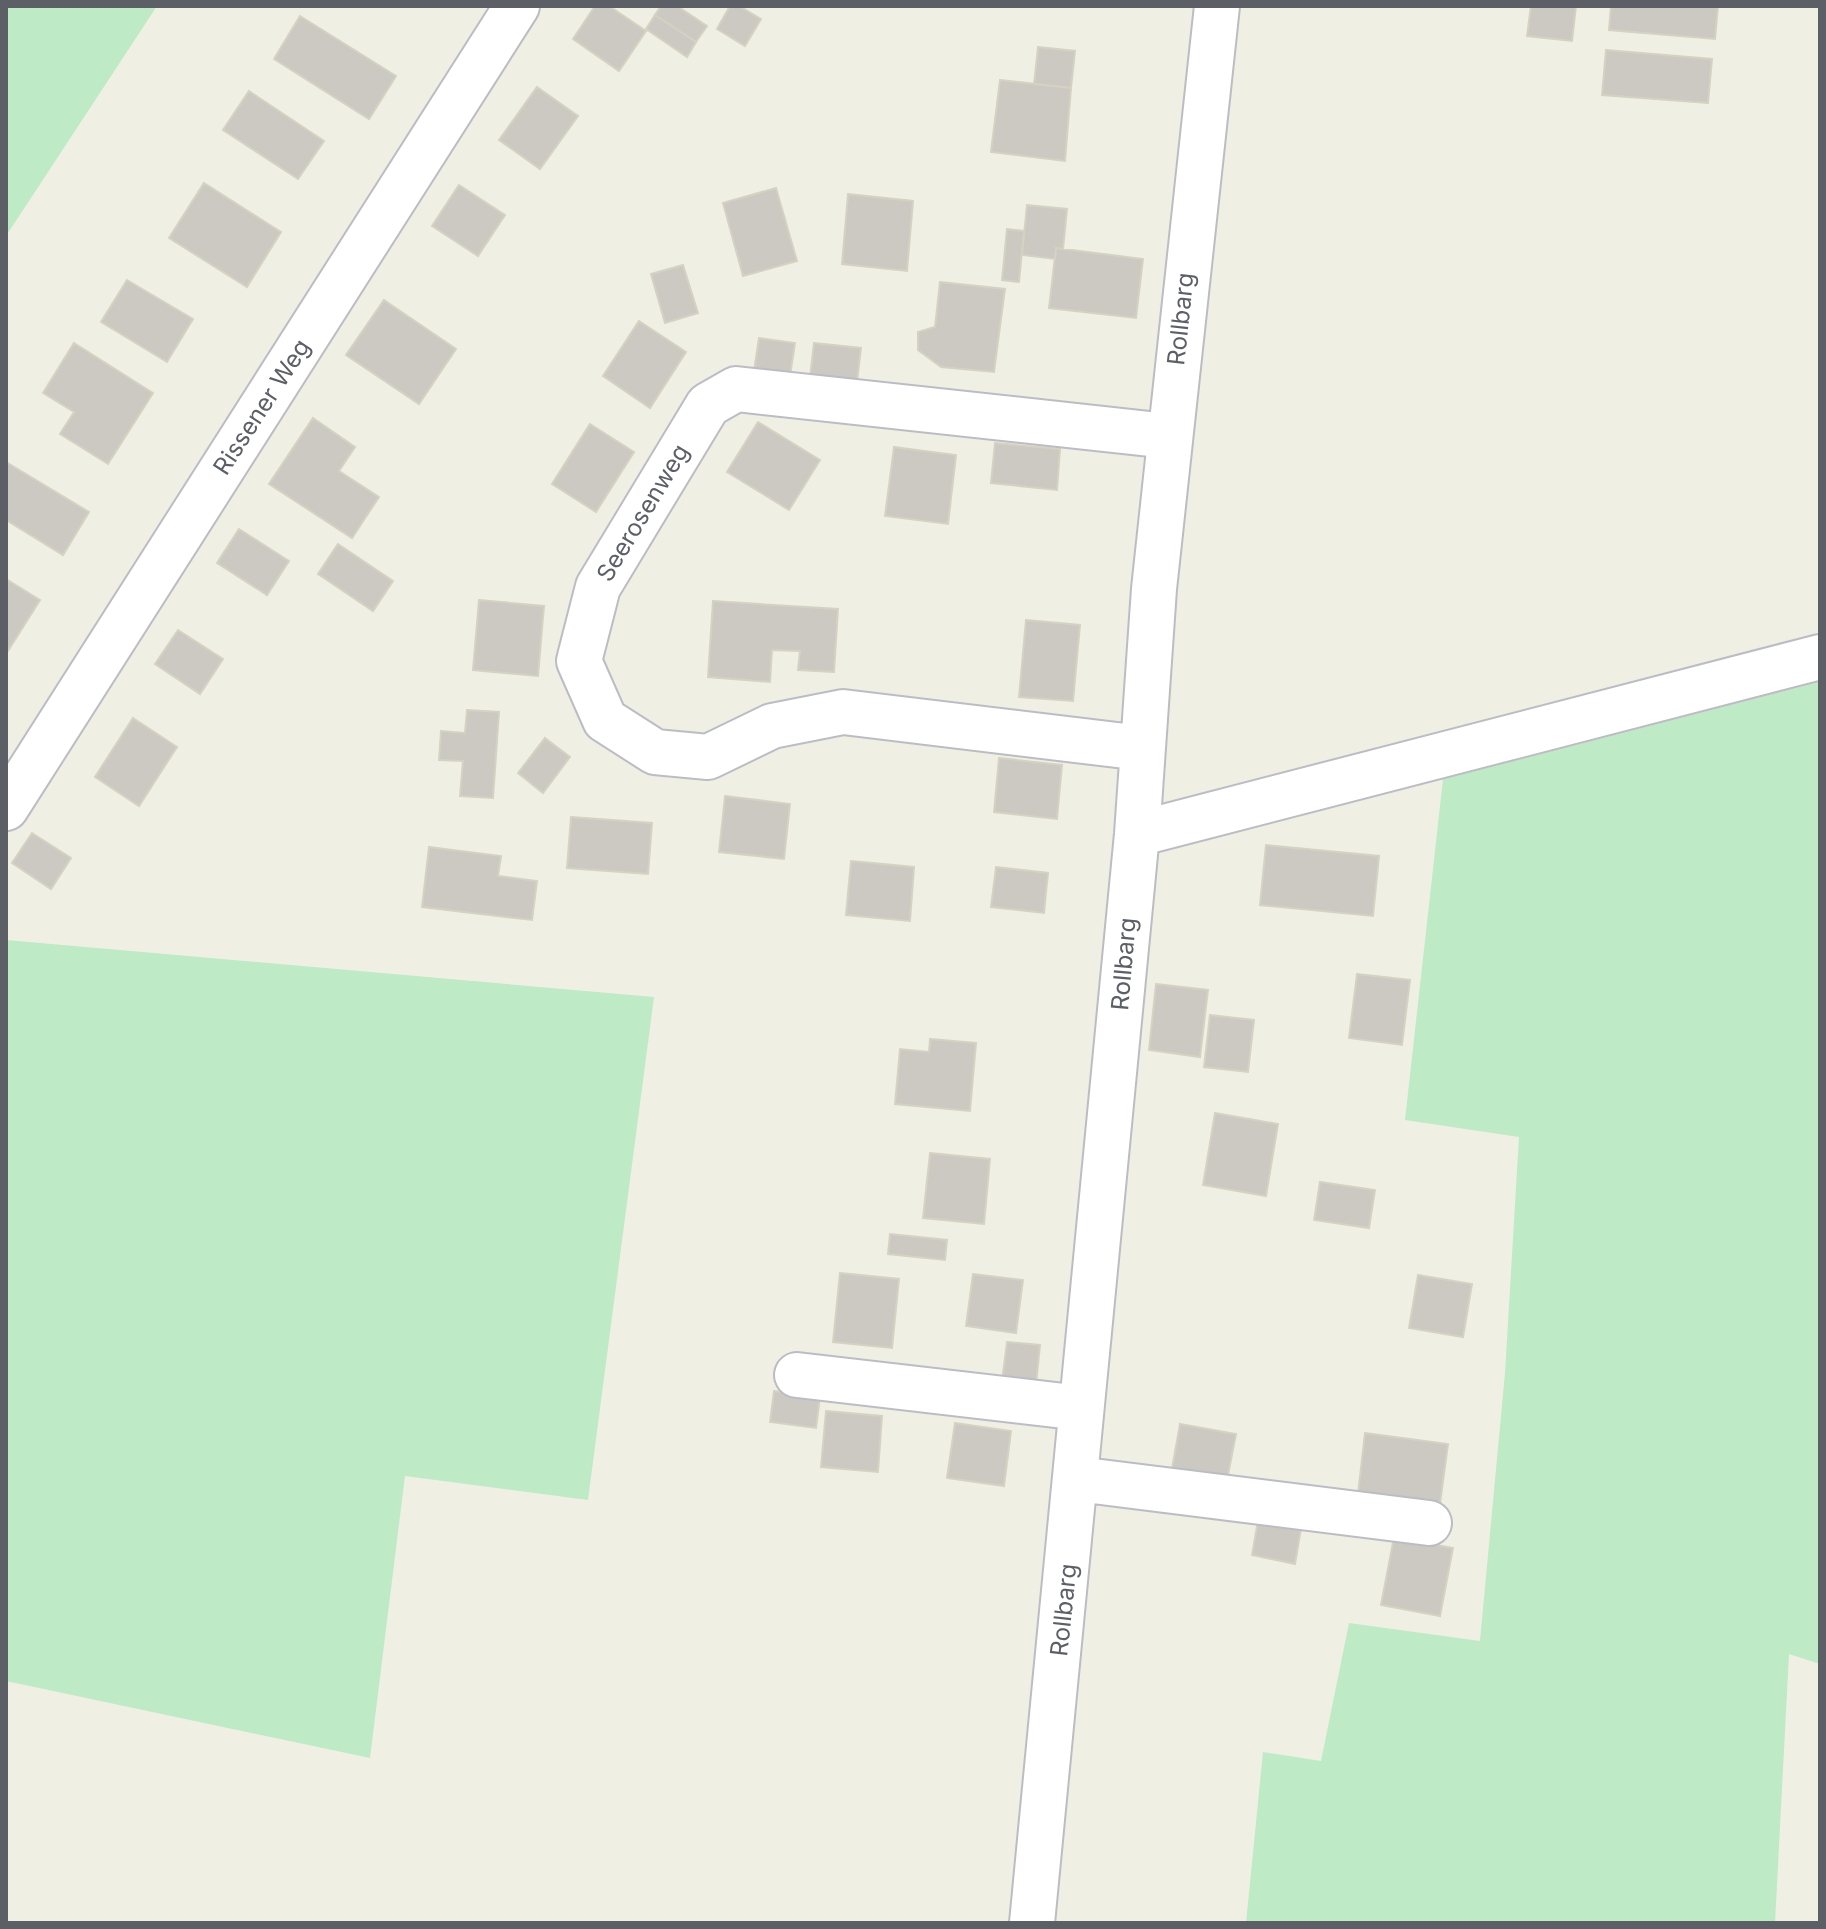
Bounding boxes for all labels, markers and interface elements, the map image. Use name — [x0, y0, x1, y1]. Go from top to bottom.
street label: Rollbarg — [1161, 271, 1200, 367]
street label: Rissener Weg — [207, 334, 316, 480]
street label: Seerosenweg — [590, 439, 695, 587]
street label: Rollbarg — [1105, 916, 1142, 1011]
street label: Rollbarg — [1044, 1562, 1083, 1658]

